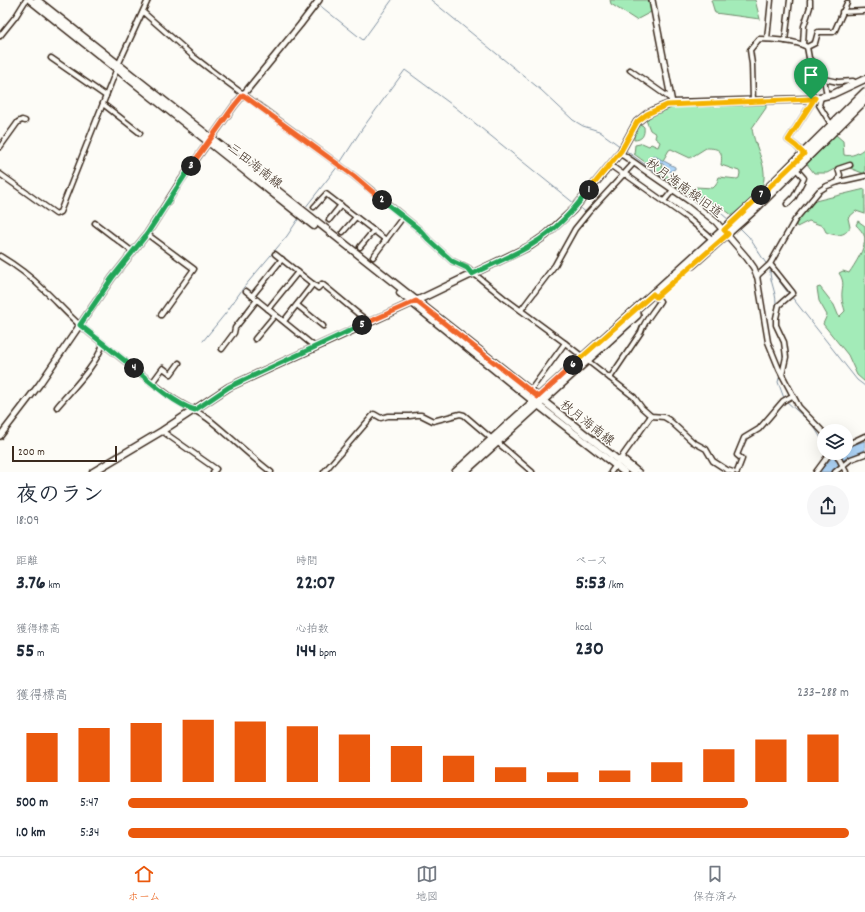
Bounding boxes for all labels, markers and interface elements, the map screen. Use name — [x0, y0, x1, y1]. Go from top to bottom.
pin — [794, 58, 828, 99]
icon: arrive — [800, 64, 822, 86]
street label: 三田海南線 — [223, 139, 287, 195]
street label: 秋月海南線旧道 — [641, 155, 726, 223]
pin: 3 — [181, 156, 201, 176]
text: 3 — [189, 158, 193, 174]
pin: 1 — [579, 180, 599, 200]
text: 1 — [588, 182, 590, 198]
pin: 7 — [751, 185, 771, 205]
text: 7 — [759, 187, 763, 203]
pin: 2 — [372, 190, 392, 210]
text: 2 — [380, 192, 384, 208]
pin: 5 — [352, 315, 372, 335]
text: 5 — [359, 317, 365, 333]
pin: 6 — [563, 355, 583, 375]
text: 6 — [570, 357, 576, 373]
pin: 4 — [124, 358, 144, 378]
text: 4 — [132, 360, 136, 376]
street label: 秋月海南線 — [555, 396, 619, 452]
map controls — [817, 424, 853, 460]
button: layers — [817, 424, 853, 460]
scale bar — [12, 444, 117, 463]
text: 200 m — [18, 445, 45, 461]
text: 夜のラン — [16, 481, 104, 512]
button: share — [807, 485, 849, 527]
text: 18:09 — [16, 512, 39, 531]
text: 距離 — [16, 554, 38, 570]
text: 時間 — [296, 554, 318, 570]
text: ペース — [575, 554, 608, 570]
text: 3.76 — [16, 570, 46, 598]
text: 22:07 — [296, 570, 335, 598]
text: 5:53 — [575, 570, 606, 598]
text: km — [46, 578, 60, 594]
text: /km — [606, 578, 624, 594]
text: kcal — [575, 620, 592, 636]
text: 獲得標高 — [16, 622, 60, 638]
text: 心拍数 — [296, 622, 329, 638]
text: 230 — [575, 636, 604, 664]
text: 55 — [16, 638, 35, 666]
text: 144 — [296, 638, 317, 666]
text: m — [35, 646, 45, 662]
text: bpm — [317, 646, 337, 662]
text: 233–288 m — [797, 684, 849, 703]
text: 獲得標高 — [16, 687, 68, 706]
text: 500 m — [16, 794, 48, 813]
text: 5:47 — [80, 794, 99, 813]
text: 1.0 km — [16, 824, 45, 843]
text: 5:34 — [80, 824, 99, 843]
tab: ホーム — [128, 863, 160, 906]
tab: 地図 — [416, 863, 438, 906]
tab: 保存済み — [693, 863, 737, 906]

